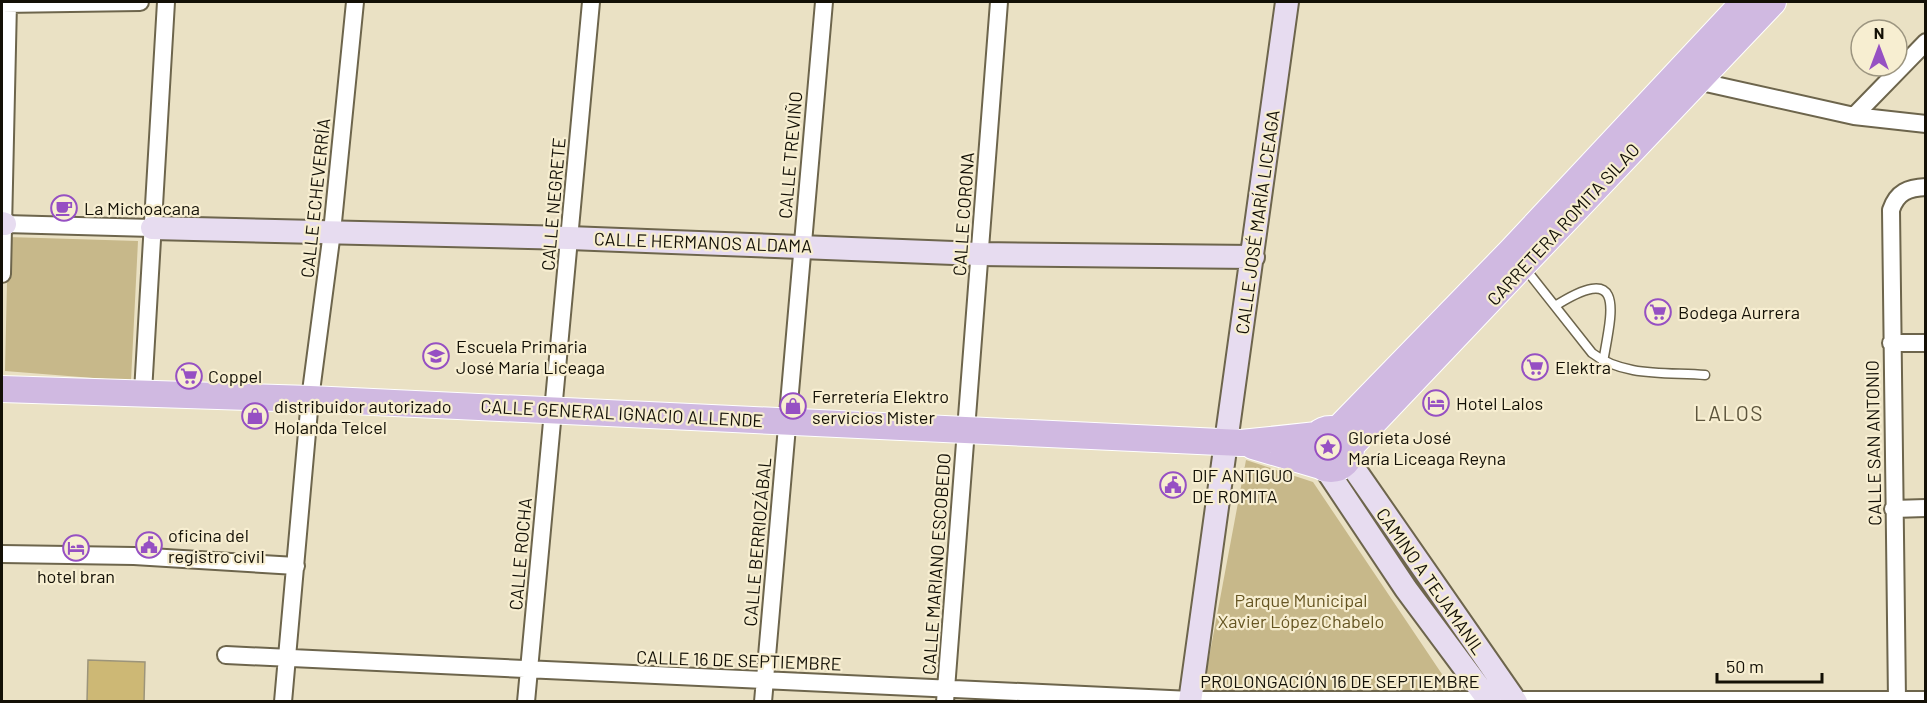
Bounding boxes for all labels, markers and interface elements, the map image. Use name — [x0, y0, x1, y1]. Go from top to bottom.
north arrow — [1849, 18, 1909, 78]
text: N — [1874, 23, 1884, 42]
street label: CALLE TREVIÑO — [773, 90, 807, 220]
street label: CALLE JOSÉ MARÍA LICEAGA — [1230, 108, 1284, 336]
street label: CALLE ECHEVERRÍA — [296, 117, 334, 279]
street label: CALLE NEGRETE — [536, 136, 570, 272]
street label: CARRETERA ROMITA SILAO — [1482, 138, 1644, 310]
street label: CALLE CORONA — [948, 151, 978, 277]
cafe icon: La Michoacana — [49, 193, 79, 223]
place label: La Michoacana — [84, 197, 200, 219]
street label: CALLE HERMANOS ALDAMA — [594, 227, 813, 257]
supermarket icon: Bodega Aurrera — [1643, 297, 1673, 327]
place label: Bodega Aurrera — [1678, 301, 1800, 323]
place label: Escuela Primaria José María Liceaga — [456, 335, 605, 378]
school or university icon: Escuela Primaria José María Liceaga — [421, 341, 451, 371]
supermarket icon: Elektra — [1520, 352, 1550, 382]
place label: Elektra — [1555, 356, 1611, 378]
street label: CALLE SAN ANTONIO — [1861, 360, 1885, 526]
supermarket icon: Coppel — [174, 361, 204, 391]
place label: Coppel — [208, 365, 262, 387]
place label: Ferretería Elektro servicios Mister — [812, 385, 949, 428]
hotel icon: Hotel Lalos — [1421, 388, 1451, 418]
shop icon: Ferretería Elektro servicios Mister — [778, 391, 808, 421]
place label: Hotel Lalos — [1456, 392, 1543, 414]
place label: distribuidor autorizado Holanda Telcel — [274, 395, 452, 438]
street label: CALLE GENERAL IGNACIO ALLENDE — [480, 395, 764, 431]
district label: LALOS — [1694, 400, 1764, 425]
shop icon: distribuidor autorizado Holanda Telcel — [240, 401, 270, 431]
place label: Glorieta José María Liceaga Reyna — [1348, 426, 1506, 469]
place icon: Glorieta José María Liceaga Reyna — [1313, 432, 1343, 462]
street label: CALLE MARIANO ESCOBEDO — [917, 452, 955, 676]
street label: CALLE BERRIOZÁBAL — [739, 457, 775, 627]
place label: DIF ANTIGUO DE ROMITA — [1192, 464, 1293, 507]
public building icon: DIF ANTIGUO DE ROMITA — [1158, 470, 1188, 500]
street label: CALLE ROCHA — [504, 497, 536, 611]
street label: CAMINO A TEJAMANIL — [1372, 503, 1490, 659]
place label: oficina del registro civil — [168, 524, 265, 567]
public building icon: oficina del registro civil — [134, 530, 164, 560]
hotel icon: hotel bran — [61, 533, 91, 563]
place label: hotel bran — [37, 565, 115, 587]
park label: Parque Municipal Xavier López Chabelo — [1218, 589, 1384, 632]
street label: CALLE 16 DE SEPTIEMBRE — [636, 645, 842, 675]
scale bar — [1717, 646, 1822, 684]
text: 50 m — [1726, 655, 1764, 677]
street label: PROLONGACIÓN 16 DE SEPTIEMBRE — [1200, 670, 1480, 692]

